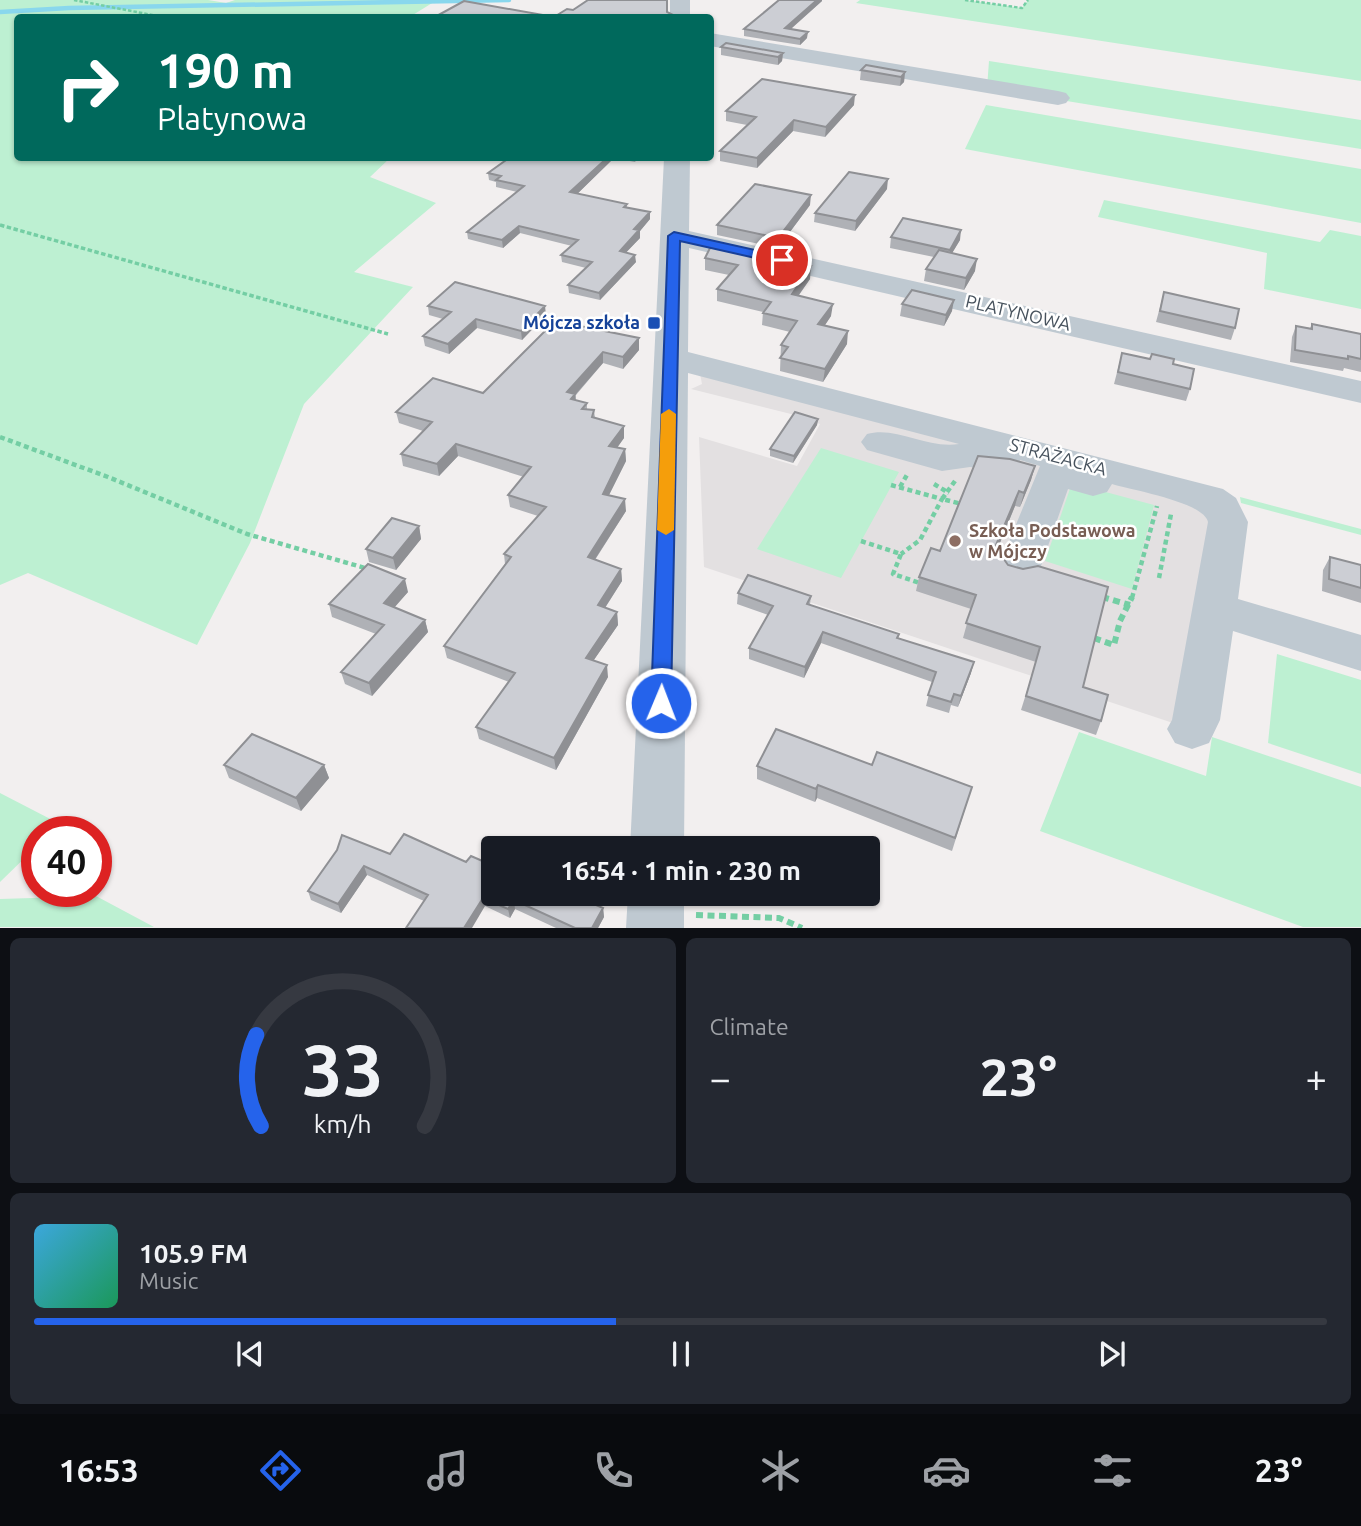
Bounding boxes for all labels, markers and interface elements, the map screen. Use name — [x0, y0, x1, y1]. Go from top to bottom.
icon: right — [42, 42, 133, 133]
text: 190 m — [157, 42, 294, 97]
text: Platynowa — [157, 100, 307, 136]
pin — [752, 230, 812, 290]
icon: arrive — [763, 241, 801, 279]
street label: PLATYNOWA — [964, 290, 1073, 334]
place label: Mójcza szkoła — [523, 312, 640, 332]
marker: Mójcza szkoła — [646, 315, 662, 331]
street label: STRAŻACKA — [1008, 434, 1109, 479]
place label: Szkoła Podstawowa w Mójczy — [969, 520, 1135, 561]
marker: Szkoła Podstawowa w Mójczy — [947, 533, 963, 549]
position arrow — [624, 666, 698, 740]
speed limit sign: 40 — [21, 816, 112, 907]
text: 16:54 · 1 min · 230 m — [560, 856, 801, 885]
text: Climate — [710, 1014, 789, 1039]
text: 33 — [302, 1029, 384, 1111]
text: 23° — [980, 1048, 1057, 1106]
text: − — [710, 1057, 731, 1099]
text: + — [1306, 1057, 1327, 1099]
text: km/h — [314, 1110, 372, 1138]
text: 105.9 FM — [139, 1239, 248, 1268]
text: Music — [139, 1268, 198, 1293]
icon: previous — [231, 1335, 269, 1373]
icon: pause — [662, 1335, 700, 1373]
icon: next — [1093, 1335, 1131, 1373]
icon: directions — [256, 1446, 305, 1495]
icon: music — [423, 1446, 472, 1495]
icon: phone — [589, 1446, 638, 1495]
icon: climate — [756, 1446, 805, 1495]
icon: car — [922, 1446, 971, 1495]
icon: filters — [1088, 1446, 1137, 1495]
text: 16:53 — [59, 1452, 139, 1488]
text: 23° — [1255, 1452, 1302, 1488]

